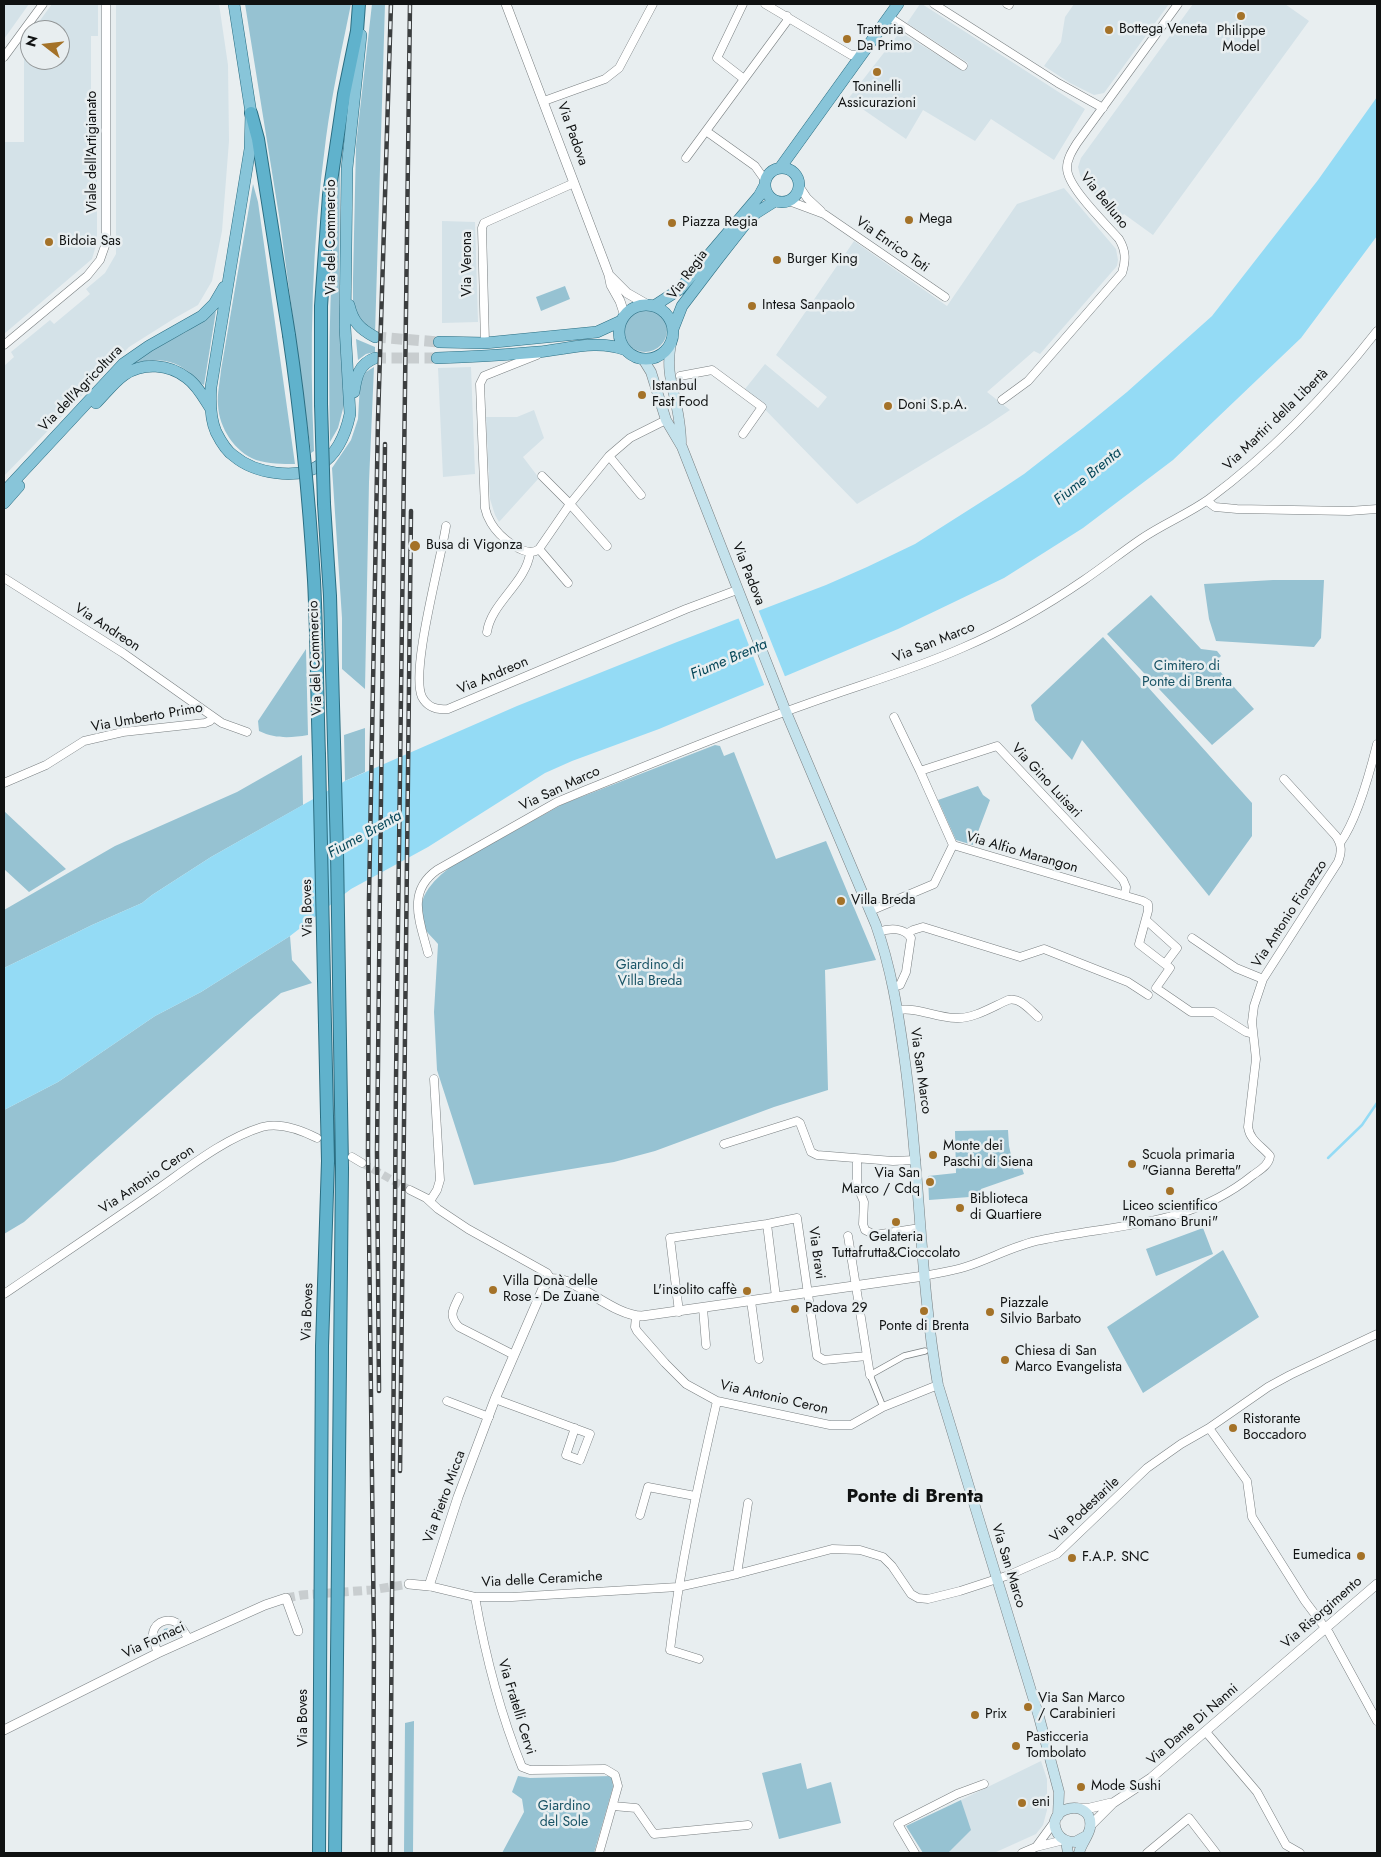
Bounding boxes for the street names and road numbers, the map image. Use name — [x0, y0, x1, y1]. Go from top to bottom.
street label: Viale dell'Artigianato — [85, 91, 101, 213]
street label: Via Padova — [553, 100, 591, 168]
street label: Via Belluno — [1076, 169, 1132, 233]
street label: Via del Commercio — [324, 179, 340, 295]
street label: Via Enrico Toti — [852, 214, 932, 276]
street label: Via Verona — [460, 231, 476, 297]
street label: Via Regia — [664, 247, 712, 303]
street label: Via dell'Agricoltura — [36, 343, 126, 435]
street label: Via Martiri della Libertà — [1220, 366, 1332, 474]
street label: Via Padova — [728, 540, 768, 608]
street label: Via Andreon — [71, 600, 143, 656]
street label: Via del Commercio — [306, 600, 326, 716]
street label: Via San Marco — [891, 619, 977, 667]
street label: Via Andreon — [455, 654, 531, 698]
street label: Via Umberto Primo — [90, 700, 204, 736]
street label: Via Gino Luisari — [1007, 740, 1085, 822]
street label: Via San Marco — [517, 763, 603, 815]
street label: Via Alfio Marangon — [964, 829, 1080, 877]
street label: Via Antonio Fiorazzo — [1249, 857, 1331, 971]
street label: Via Boves — [299, 879, 317, 937]
street label: Via San Marco — [906, 1027, 934, 1115]
street label: Via Antonio Ceron — [96, 1142, 198, 1218]
street label: Via Bravi — [804, 1226, 828, 1280]
street label: Via Boves — [299, 1283, 317, 1341]
street label: Via Antonio Ceron — [718, 1377, 830, 1419]
street label: Via Pietro Micca — [420, 1448, 470, 1546]
street label: Via Podestarile — [1047, 1474, 1123, 1546]
street label: Via San Marco — [987, 1522, 1029, 1610]
street label: Via delle Ceramiche — [481, 1568, 603, 1592]
street label: Via Risorgimento — [1278, 1573, 1366, 1653]
street label: Via Fornaci — [120, 1619, 188, 1663]
street label: Via Fratelli Cervi — [494, 1657, 538, 1757]
street label: Via Dante Di Nanni — [1144, 1681, 1242, 1769]
street label: Via Boves — [296, 1689, 312, 1747]

